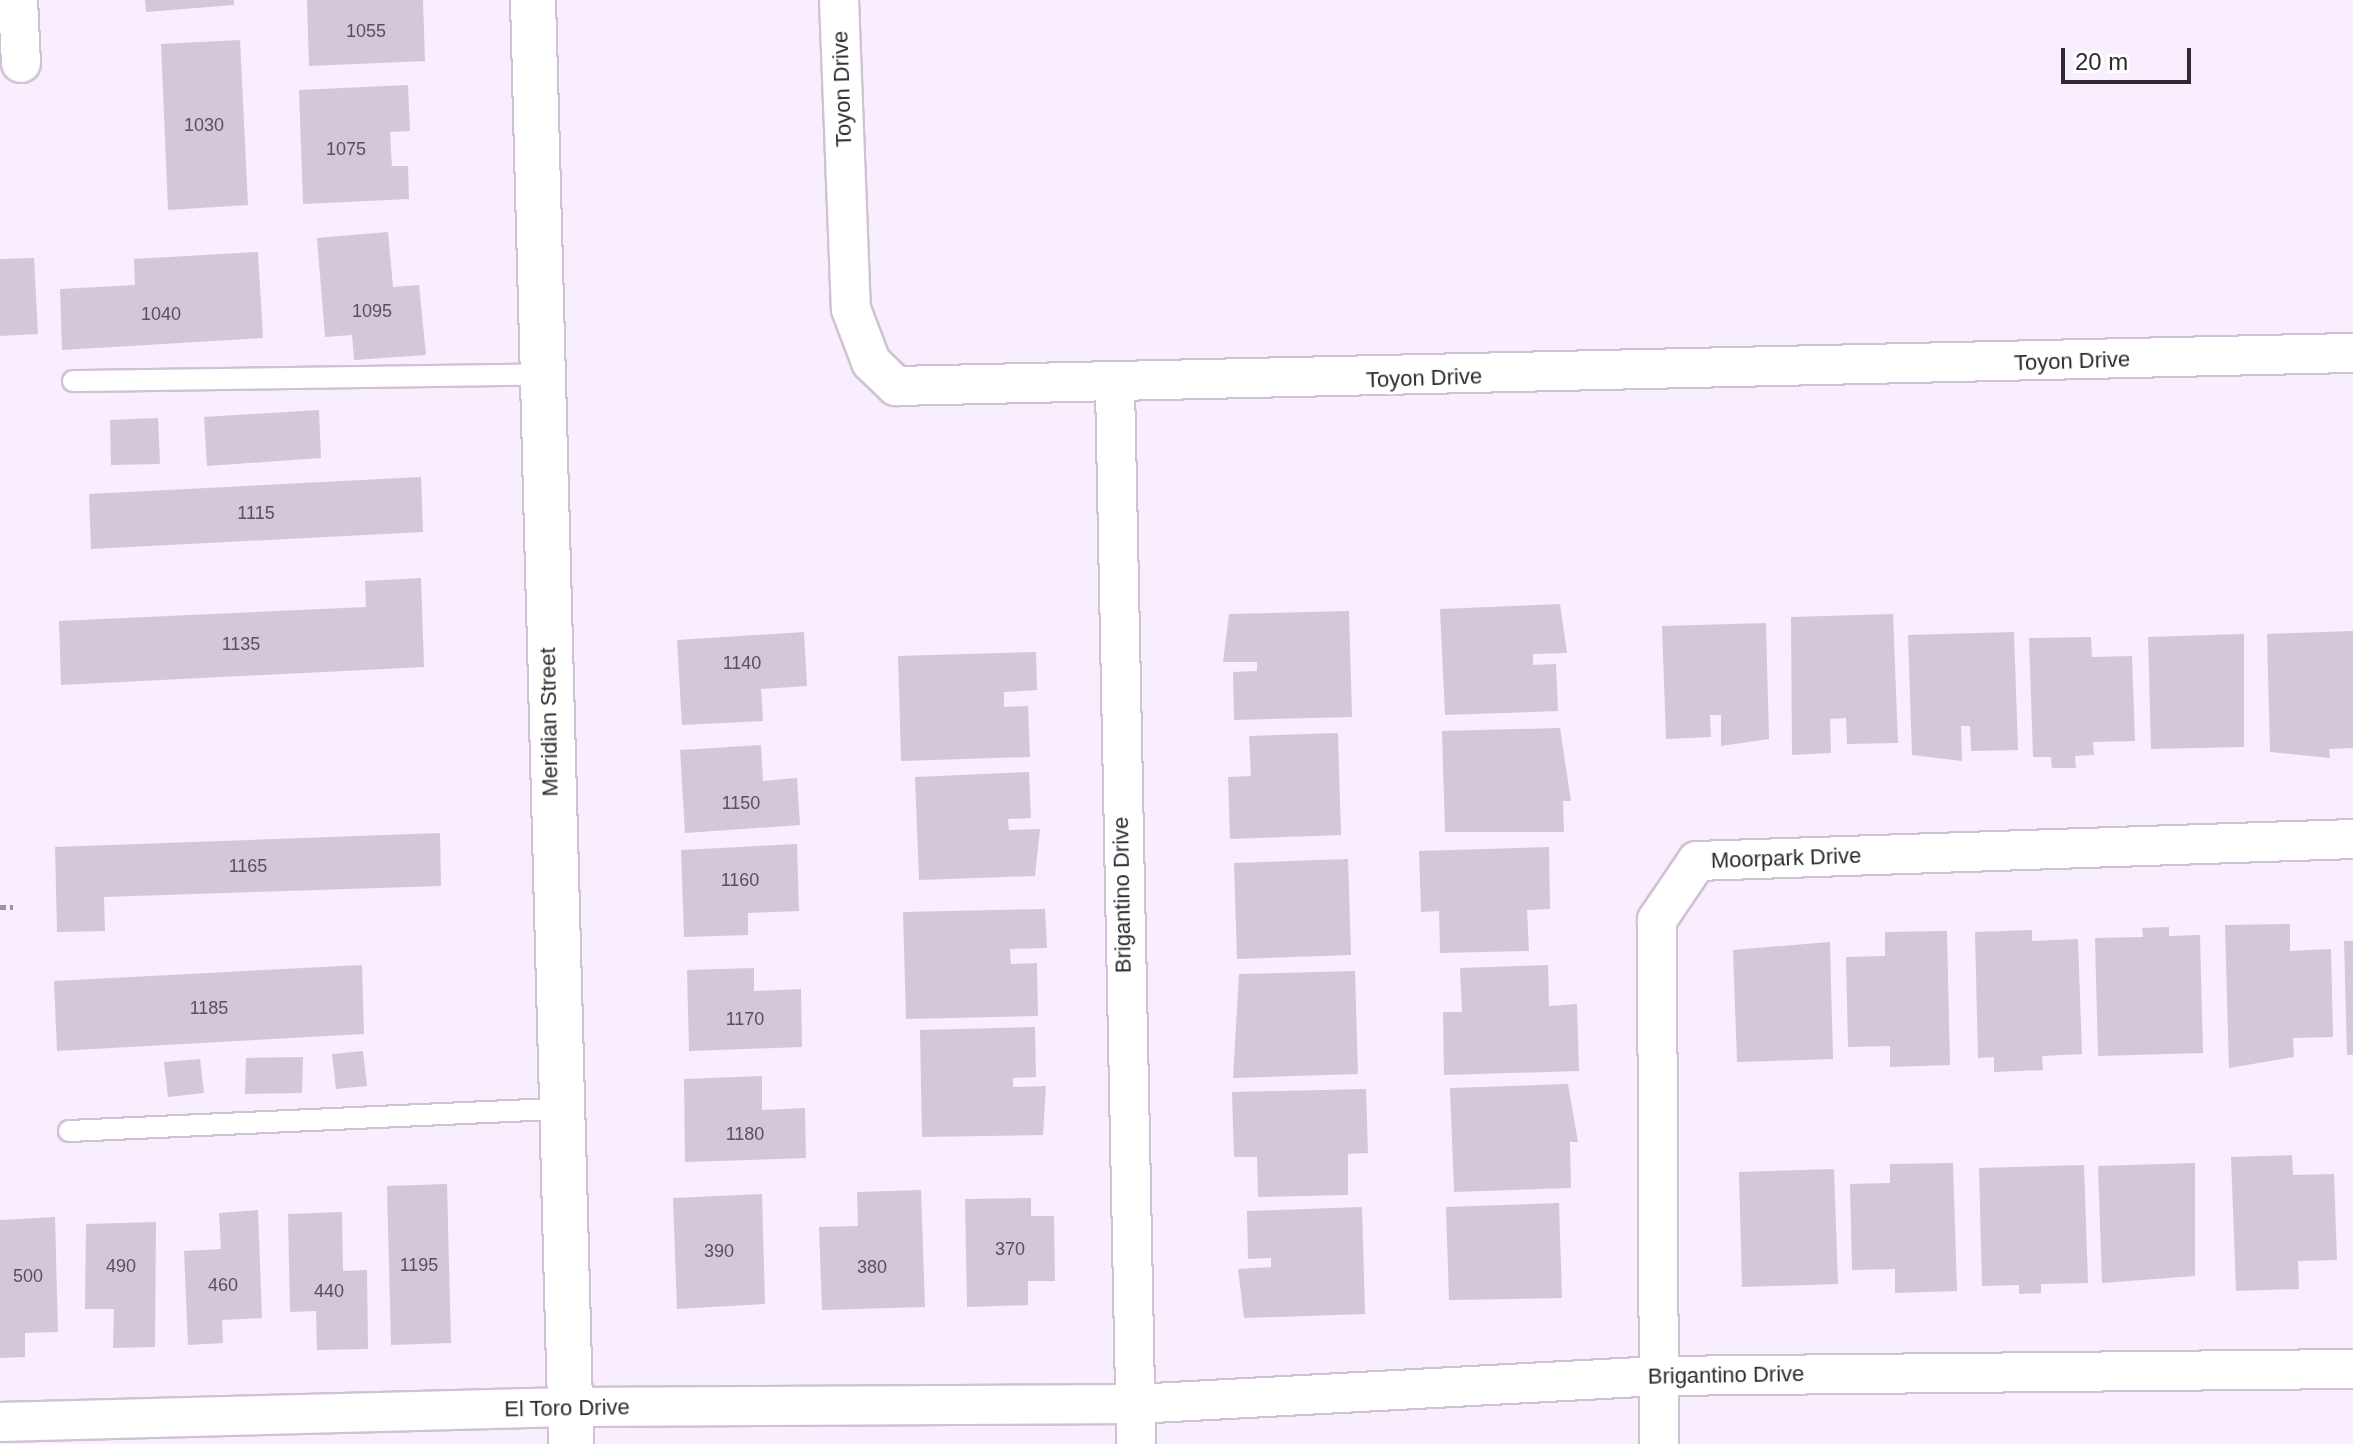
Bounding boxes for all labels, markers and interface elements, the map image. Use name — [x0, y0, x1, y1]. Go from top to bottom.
house number: 1055 — [346, 20, 386, 42]
street label: Toyon Drive — [827, 30, 857, 148]
scale bar — [2065, 32, 2195, 82]
text: 20 m — [2075, 48, 2128, 75]
house number: 1030 — [184, 114, 224, 136]
house number: 1075 — [326, 138, 366, 160]
house number: 1095 — [352, 300, 392, 322]
house number: 1040 — [141, 303, 181, 325]
street label: Toyon Drive — [2013, 346, 2131, 376]
street label: Toyon Drive — [1365, 363, 1483, 393]
house number: 1115 — [237, 502, 275, 524]
house number: 1135 — [222, 633, 260, 655]
street label: Meridian Street — [535, 647, 563, 797]
house number: 1140 — [723, 652, 761, 674]
house number: 1150 — [722, 792, 760, 814]
street label: Brigantino Drive — [1107, 817, 1137, 973]
street label: Moorpark Drive — [1710, 842, 1862, 874]
house number: 1165 — [229, 855, 267, 877]
house number: 1160 — [721, 869, 759, 891]
house number: 1185 — [190, 997, 228, 1019]
house number: 1170 — [726, 1008, 764, 1030]
house number: 1180 — [726, 1123, 764, 1145]
house number: 370 — [995, 1238, 1025, 1260]
house number: 390 — [704, 1240, 734, 1262]
house number: 1195 — [400, 1254, 438, 1276]
house number: 490 — [106, 1255, 136, 1277]
house number: 380 — [857, 1256, 887, 1278]
house number: 500 — [13, 1265, 43, 1287]
house number: 460 — [208, 1274, 238, 1296]
house number: 440 — [314, 1280, 344, 1302]
street label: Brigantino Drive — [1648, 1360, 1804, 1390]
street label: El Toro Drive — [504, 1394, 630, 1422]

